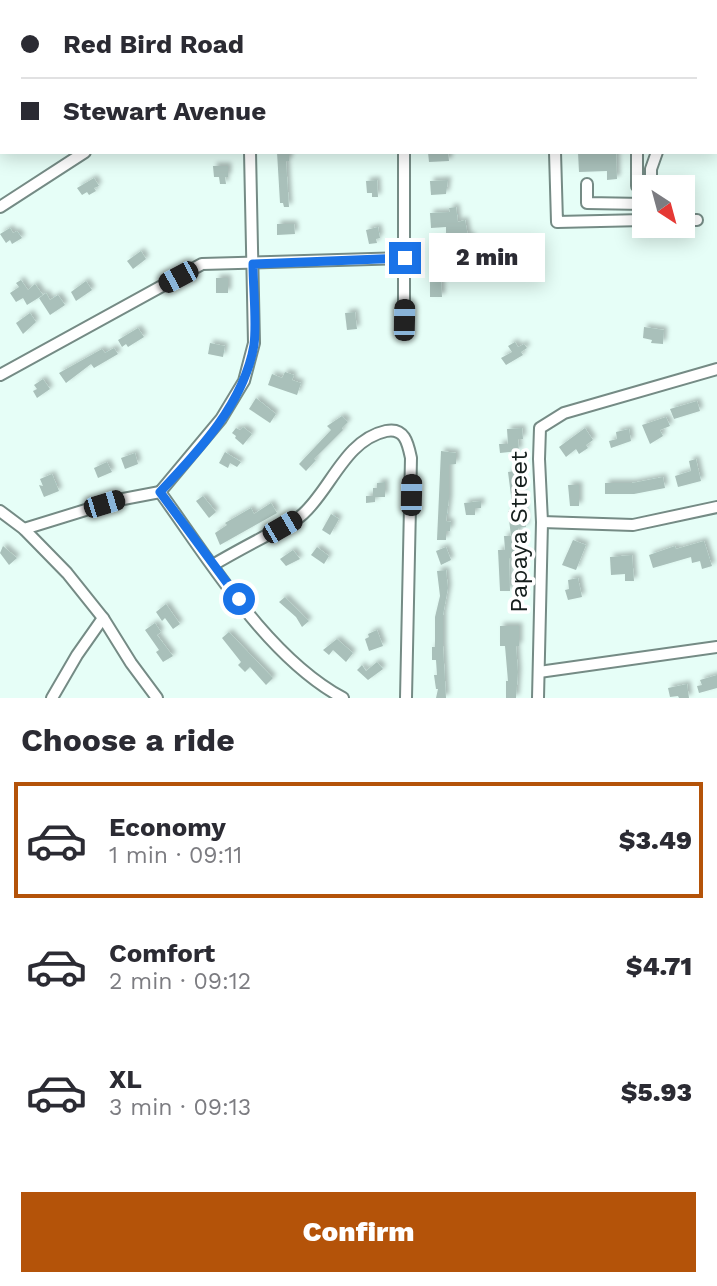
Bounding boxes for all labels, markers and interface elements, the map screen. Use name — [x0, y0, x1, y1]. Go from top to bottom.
text: Red Bird Road — [63, 29, 244, 59]
text: Stewart Avenue — [63, 96, 266, 126]
north arrow — [632, 175, 695, 238]
map controls — [632, 175, 695, 238]
callout: 2 min — [430, 233, 545, 282]
route end — [389, 242, 421, 274]
text: 2 min — [456, 244, 518, 271]
car — [155, 258, 202, 296]
car — [394, 299, 415, 341]
street label: Papaya Street — [505, 451, 533, 613]
car — [401, 474, 422, 516]
car — [81, 488, 128, 520]
car — [259, 507, 306, 547]
route start — [223, 583, 255, 615]
text: Choose a ride — [21, 721, 235, 759]
icon: car — [25, 809, 88, 872]
text: Economy — [109, 812, 226, 842]
text: $3.49 — [619, 825, 692, 855]
text: 1 min · 09:11 — [109, 842, 242, 869]
icon: car — [25, 935, 88, 998]
text: Comfort — [109, 938, 215, 968]
text: $4.71 — [626, 951, 692, 981]
text: 2 min · 09:12 — [109, 968, 251, 995]
icon: car — [25, 1061, 88, 1124]
text: XL — [109, 1064, 142, 1094]
text: $5.93 — [621, 1077, 692, 1107]
text: 3 min · 09:13 — [109, 1094, 251, 1121]
button: Confirm — [21, 1192, 696, 1272]

